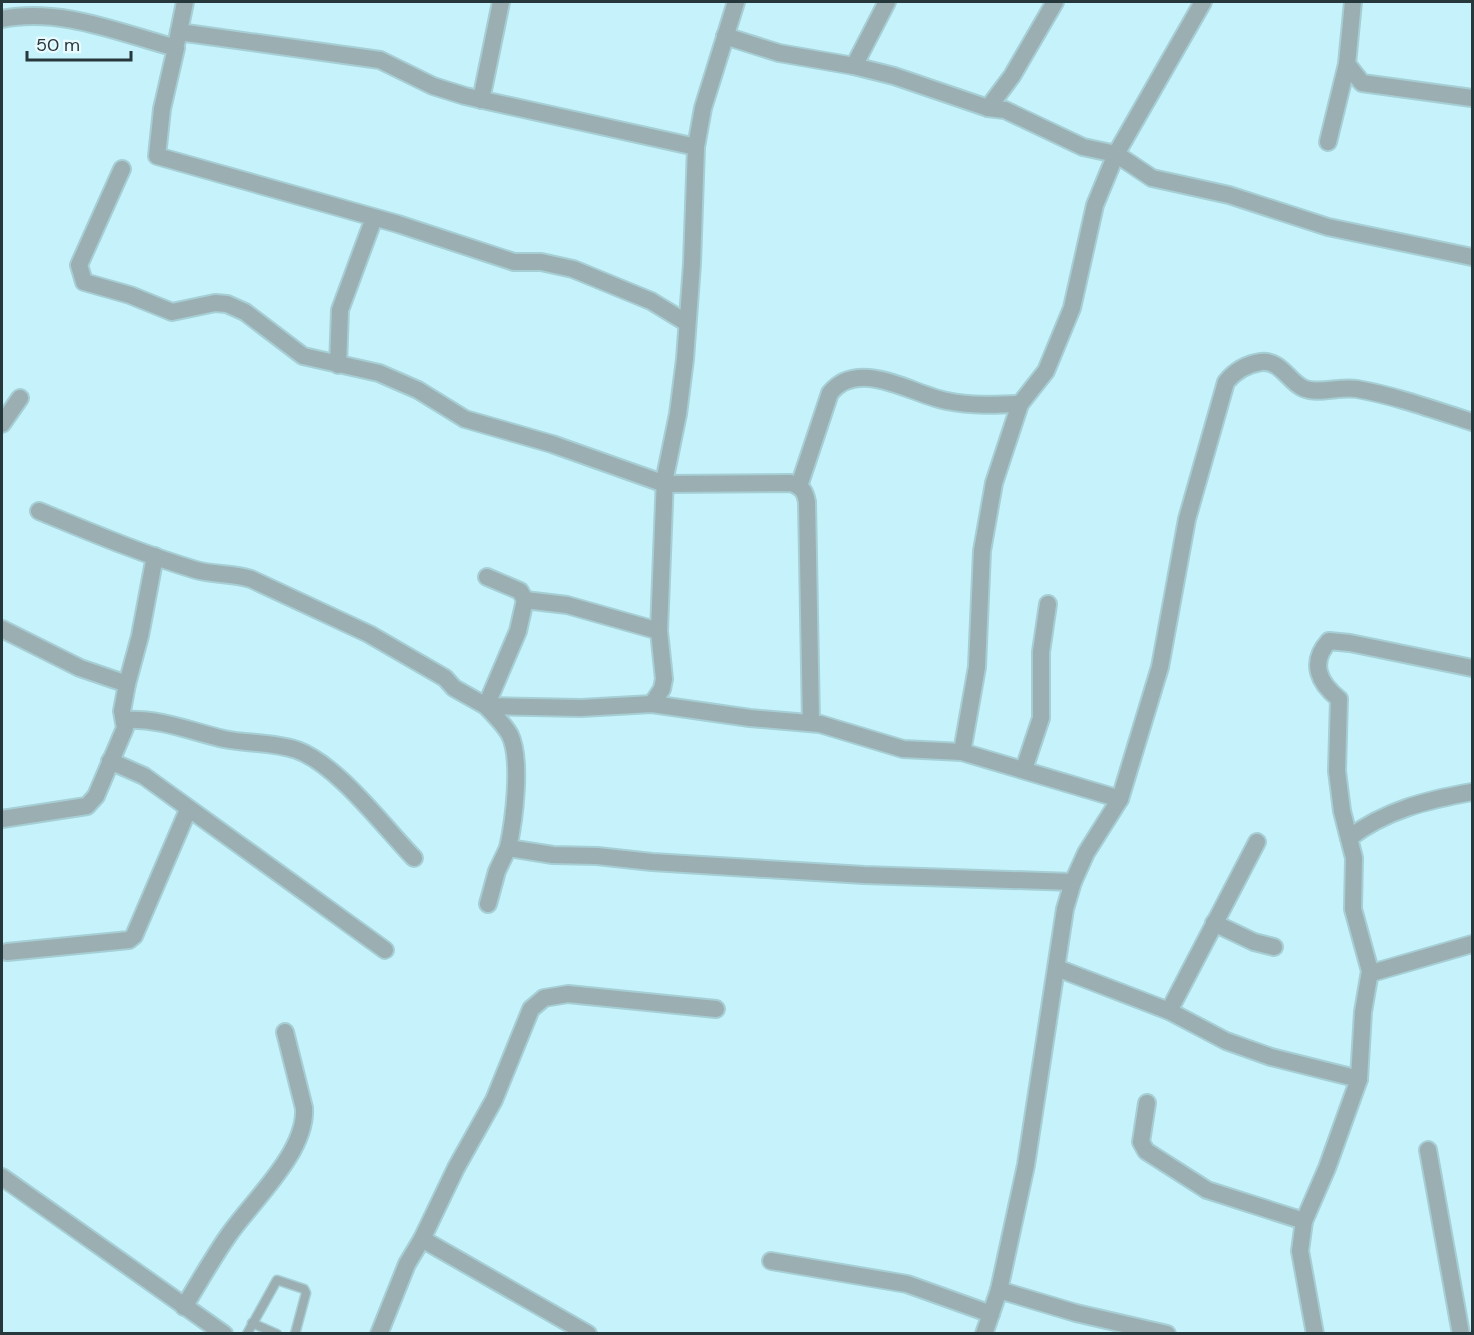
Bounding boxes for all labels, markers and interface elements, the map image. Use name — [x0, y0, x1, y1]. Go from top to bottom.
scale bar — [27, 24, 130, 62]
text: 50 m — [36, 33, 80, 57]

